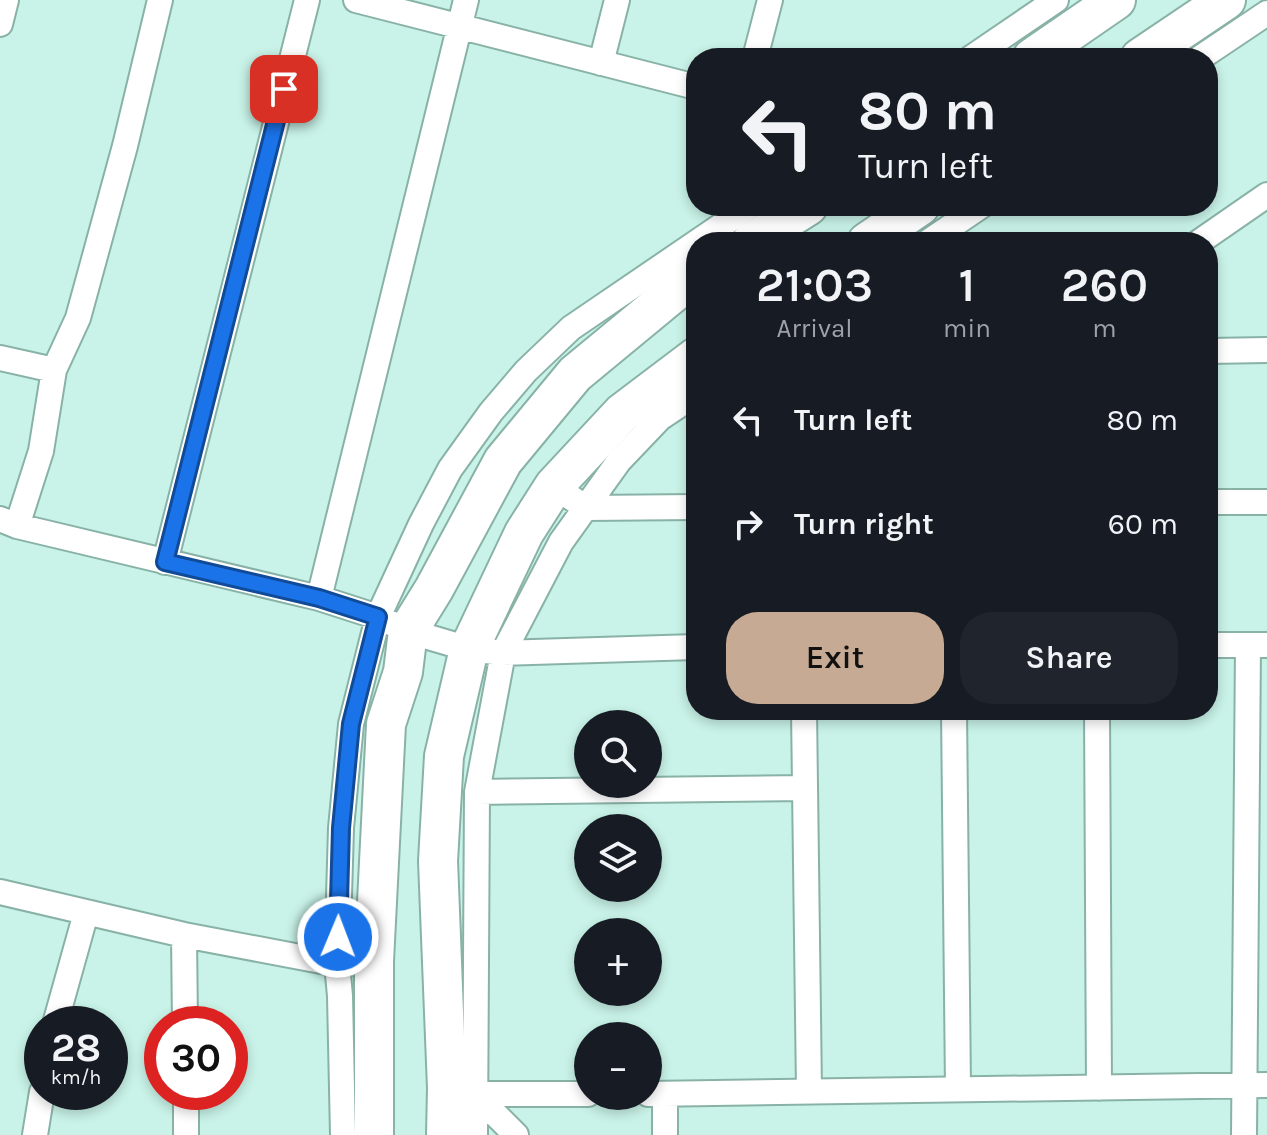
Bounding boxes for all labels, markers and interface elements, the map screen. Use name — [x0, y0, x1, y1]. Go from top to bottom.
pin — [250, 55, 318, 123]
icon: arrive — [262, 67, 306, 111]
text: 80 m — [858, 78, 997, 143]
icon: left — [726, 80, 830, 184]
text: Turn left — [858, 145, 993, 187]
text: 21:03 — [756, 257, 873, 313]
text: 1 — [959, 257, 975, 313]
text: 260 — [1061, 257, 1148, 313]
text: Arrival — [776, 313, 853, 344]
text: min — [943, 313, 991, 344]
text: m — [1092, 313, 1117, 344]
icon: left — [726, 398, 770, 442]
text: Turn left — [794, 402, 912, 438]
text: 80 m — [1107, 402, 1178, 438]
icon: right — [726, 502, 770, 546]
text: Turn right — [794, 506, 934, 542]
text: 60 m — [1108, 506, 1178, 542]
button: Exit — [726, 612, 944, 704]
button: Share — [960, 612, 1178, 704]
map controls — [574, 710, 662, 1110]
button: search — [574, 710, 662, 798]
button: layers — [574, 814, 662, 902]
position arrow — [296, 895, 380, 979]
button: + — [574, 918, 662, 1006]
speed limit sign: 30 — [144, 1006, 248, 1110]
button: − — [574, 1022, 662, 1110]
text: 28 — [51, 1024, 101, 1071]
text: km/h — [51, 1066, 101, 1089]

